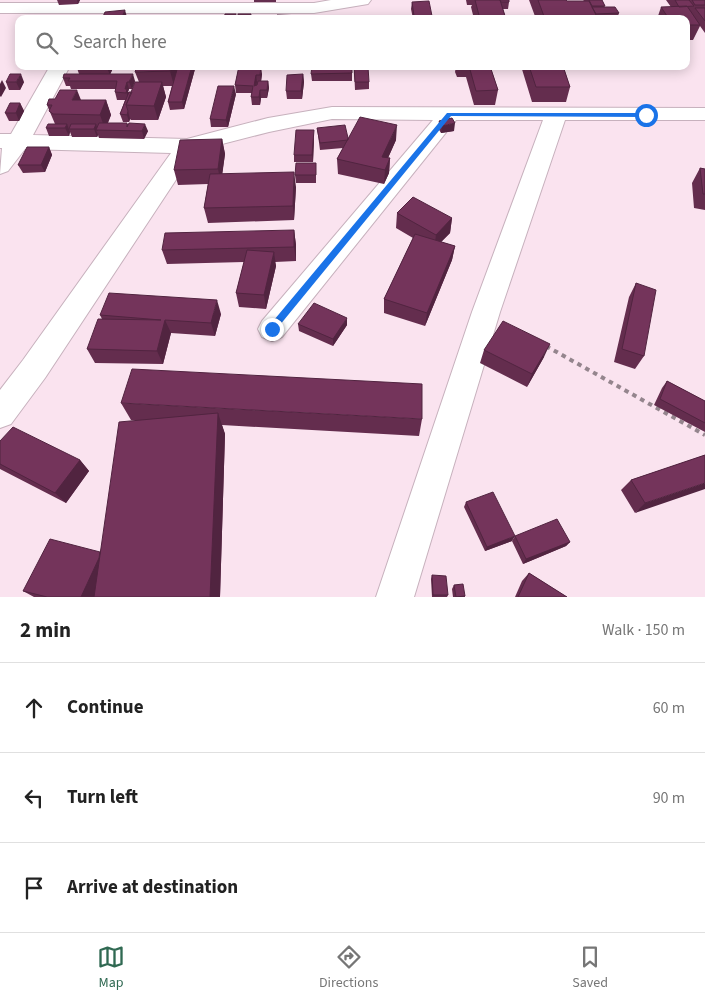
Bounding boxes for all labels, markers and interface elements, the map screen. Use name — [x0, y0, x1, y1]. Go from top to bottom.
search box — [15, 15, 690, 70]
icon: search — [33, 29, 61, 57]
text: Search here — [73, 29, 167, 56]
route start — [635, 104, 658, 127]
route end — [261, 318, 284, 341]
text: 2 min — [20, 615, 71, 645]
text: Walk · 150 m — [602, 619, 685, 641]
icon: ahead — [20, 694, 48, 722]
text: Continue — [67, 694, 144, 721]
text: 60 m — [653, 697, 685, 719]
icon: left — [20, 784, 48, 812]
text: Turn left — [67, 784, 138, 811]
text: 90 m — [653, 787, 685, 809]
icon: arrive — [20, 874, 48, 902]
text: Arrive at destination — [67, 874, 238, 901]
tab: Map — [97, 943, 125, 993]
tab: Directions — [319, 943, 378, 993]
tab: Saved — [572, 943, 608, 993]

